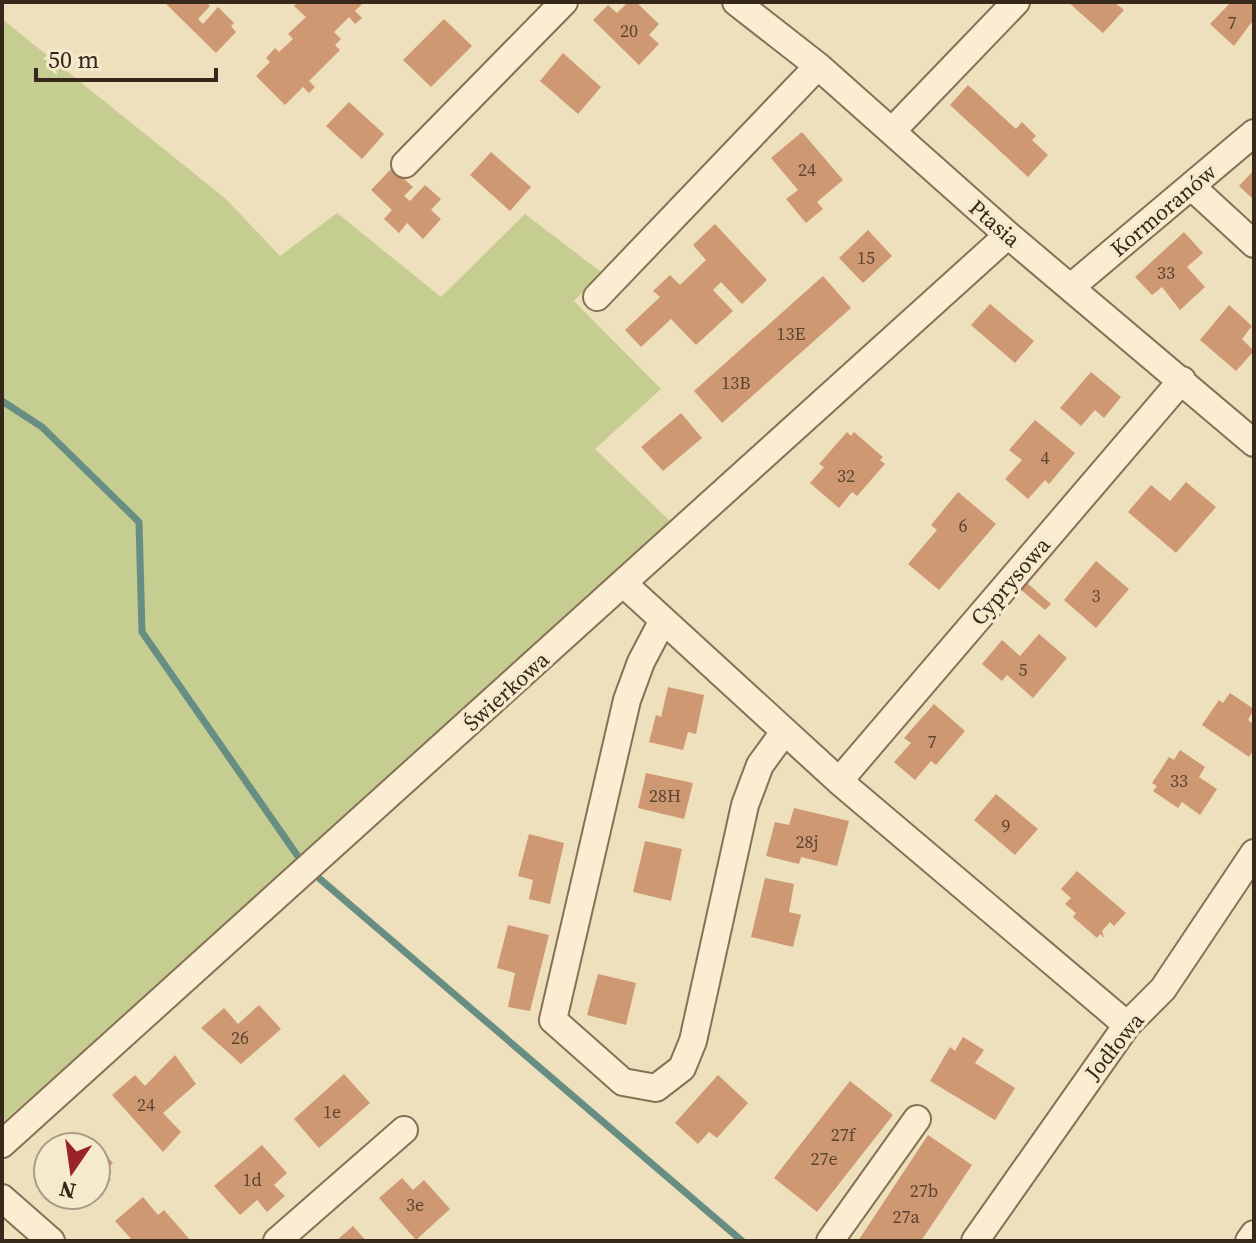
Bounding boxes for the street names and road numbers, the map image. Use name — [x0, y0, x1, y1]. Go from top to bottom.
street label: Kormoranów — [1104, 157, 1223, 263]
street label: Ptasia — [963, 192, 1028, 254]
street label: Cyprysowa — [963, 530, 1057, 632]
street label: Świerkowa — [457, 644, 556, 738]
street label: Jodłowa — [1077, 1005, 1151, 1087]

